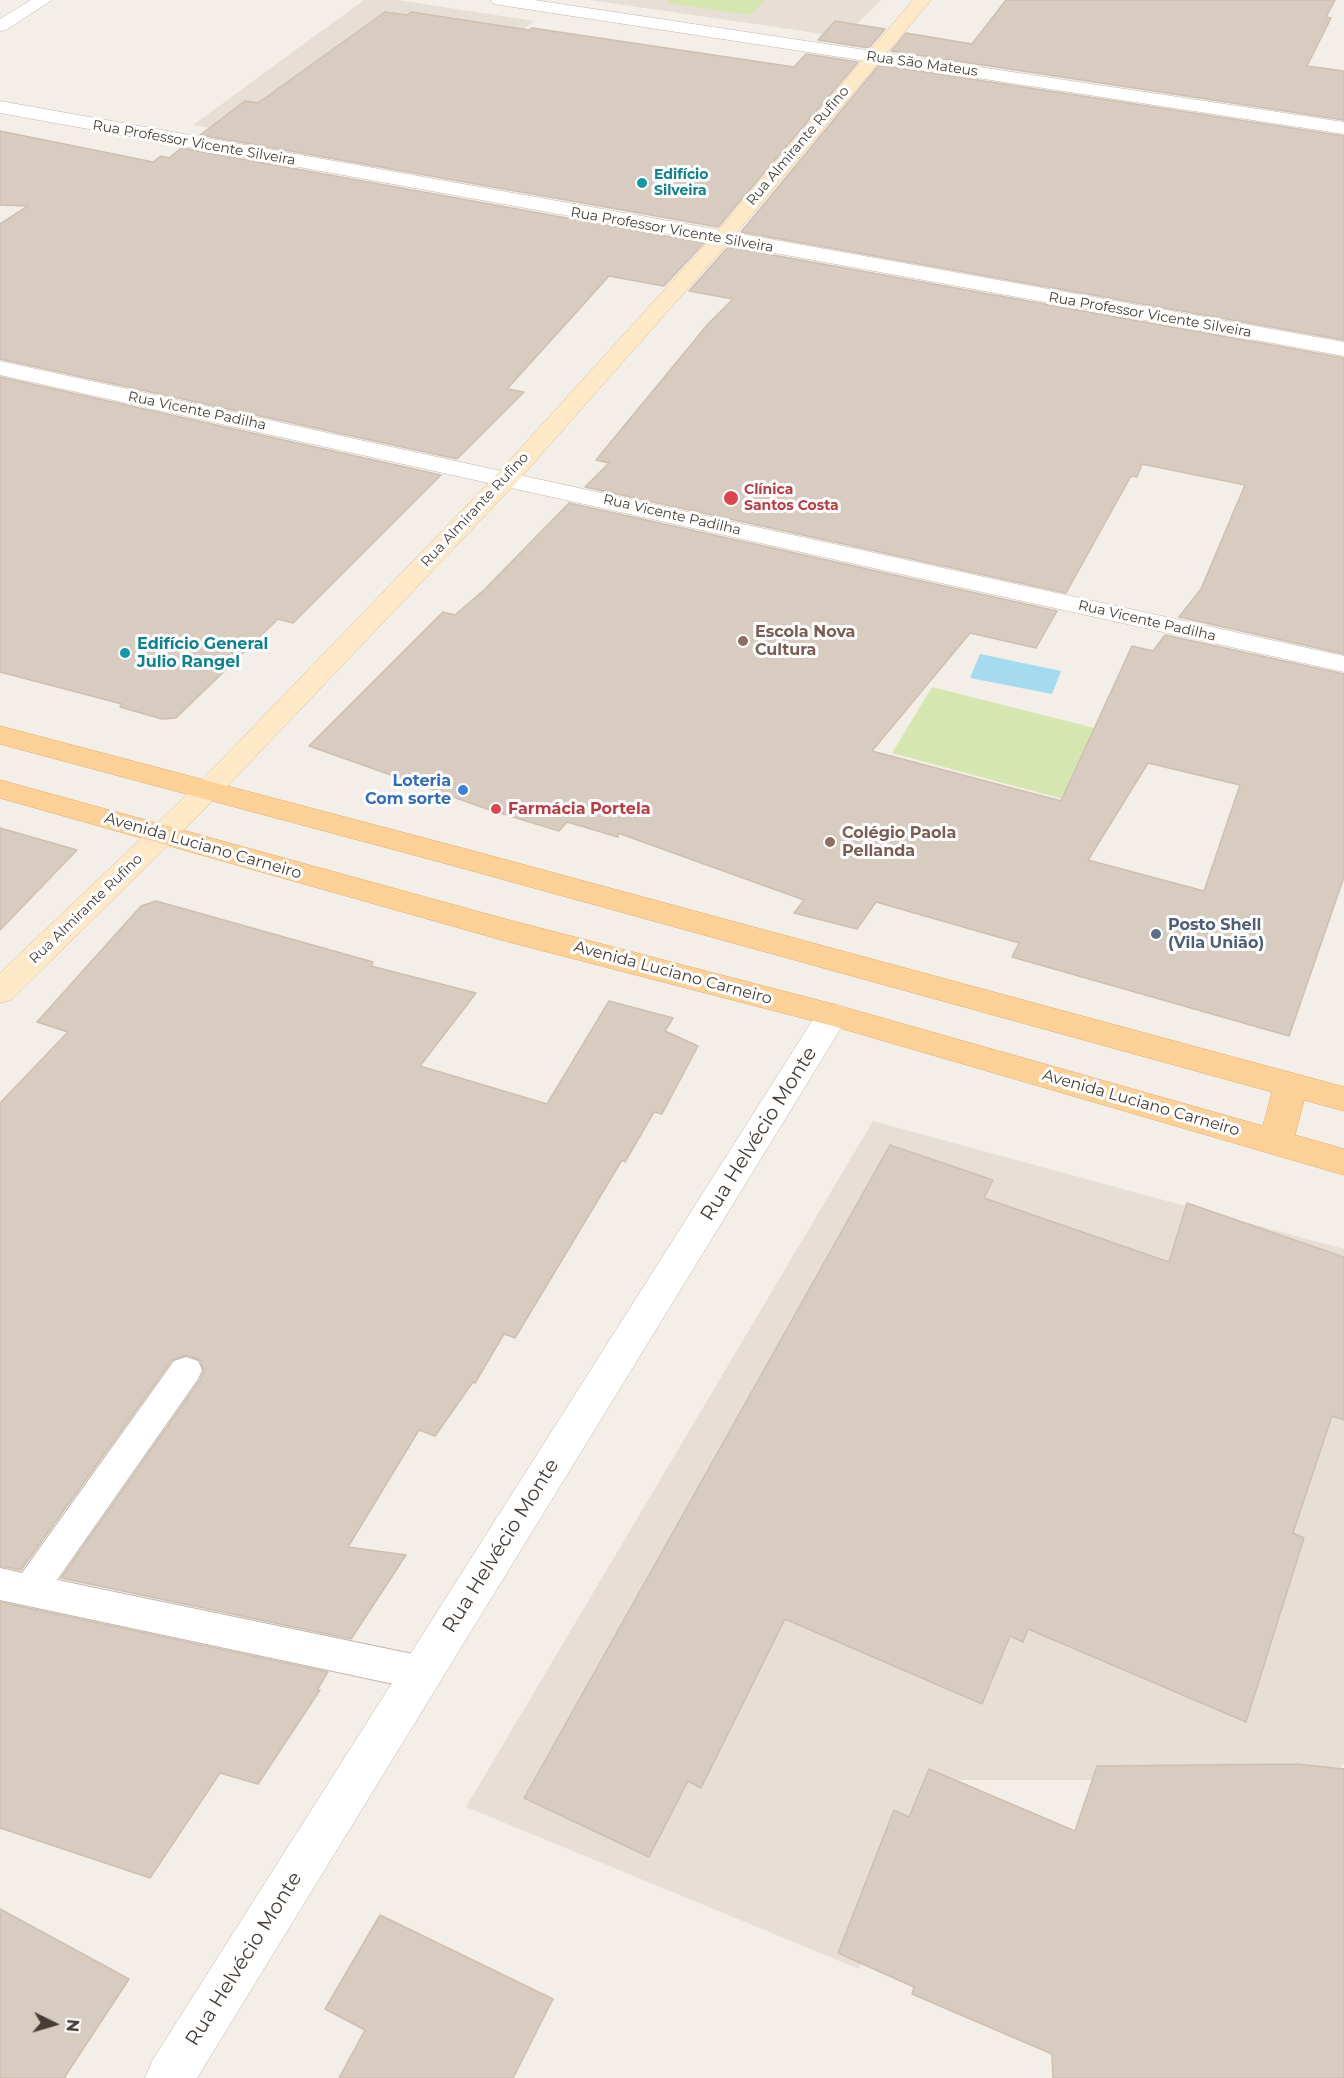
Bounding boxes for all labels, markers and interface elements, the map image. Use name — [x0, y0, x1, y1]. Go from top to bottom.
street label: Rua São Mateus — [865, 48, 979, 80]
street label: Rua Almirante Rufino — [743, 83, 853, 209]
street label: Rua Professor Vicente Silveira — [91, 117, 297, 169]
place label: Edifício Silveira — [654, 167, 708, 200]
marker: Edifício Silveira — [635, 176, 649, 190]
street label: Rua Professor Vicente Silveira — [569, 204, 775, 256]
street label: Rua Professor Vicente Silveira — [1047, 289, 1253, 341]
street label: Rua Vicente Padilha — [126, 388, 268, 434]
street label: Rua Almirante Rufino — [418, 449, 532, 571]
place label: Clínica Santos Costa — [744, 482, 839, 514]
marker: Clínica Santos Costa — [722, 489, 740, 507]
street label: Rua Vicente Padilha — [602, 491, 742, 539]
street label: Rua Vicente Padilha — [1077, 597, 1217, 645]
place label: Escola Nova Cultura — [755, 622, 855, 660]
place label: Edifício General Julio Rangel — [137, 634, 268, 672]
marker: Escola Nova Cultura — [736, 634, 750, 648]
marker: Edifício General Julio Rangel — [118, 646, 132, 660]
place label: Loteria Com sorte — [365, 771, 451, 809]
marker: Loteria Com sorte — [456, 783, 470, 797]
place label: Farmácia Portela — [508, 799, 651, 819]
marker: Farmácia Portela — [489, 802, 503, 816]
street label: Avenida Luciano Carneiro — [102, 809, 304, 883]
place label: Colégio Paola Pellanda — [842, 823, 956, 861]
marker: Colégio Paola Pellanda — [823, 835, 837, 849]
street label: Rua Almirante Rufino — [26, 851, 146, 967]
place label: Posto Shell (Vila União) — [1168, 915, 1264, 953]
marker: Posto Shell (Vila União) — [1149, 927, 1163, 941]
street label: Avenida Luciano Carneiro — [572, 937, 774, 1009]
street label: Rua Helvécio Monte — [696, 1043, 822, 1225]
street label: Avenida Luciano Carneiro — [1040, 1066, 1242, 1140]
street label: Rua Helvécio Monte — [438, 1455, 564, 1637]
street label: Rua Helvécio Monte — [181, 1868, 307, 2050]
north arrow — [24, 1994, 84, 2054]
text: N — [62, 2018, 82, 2033]

